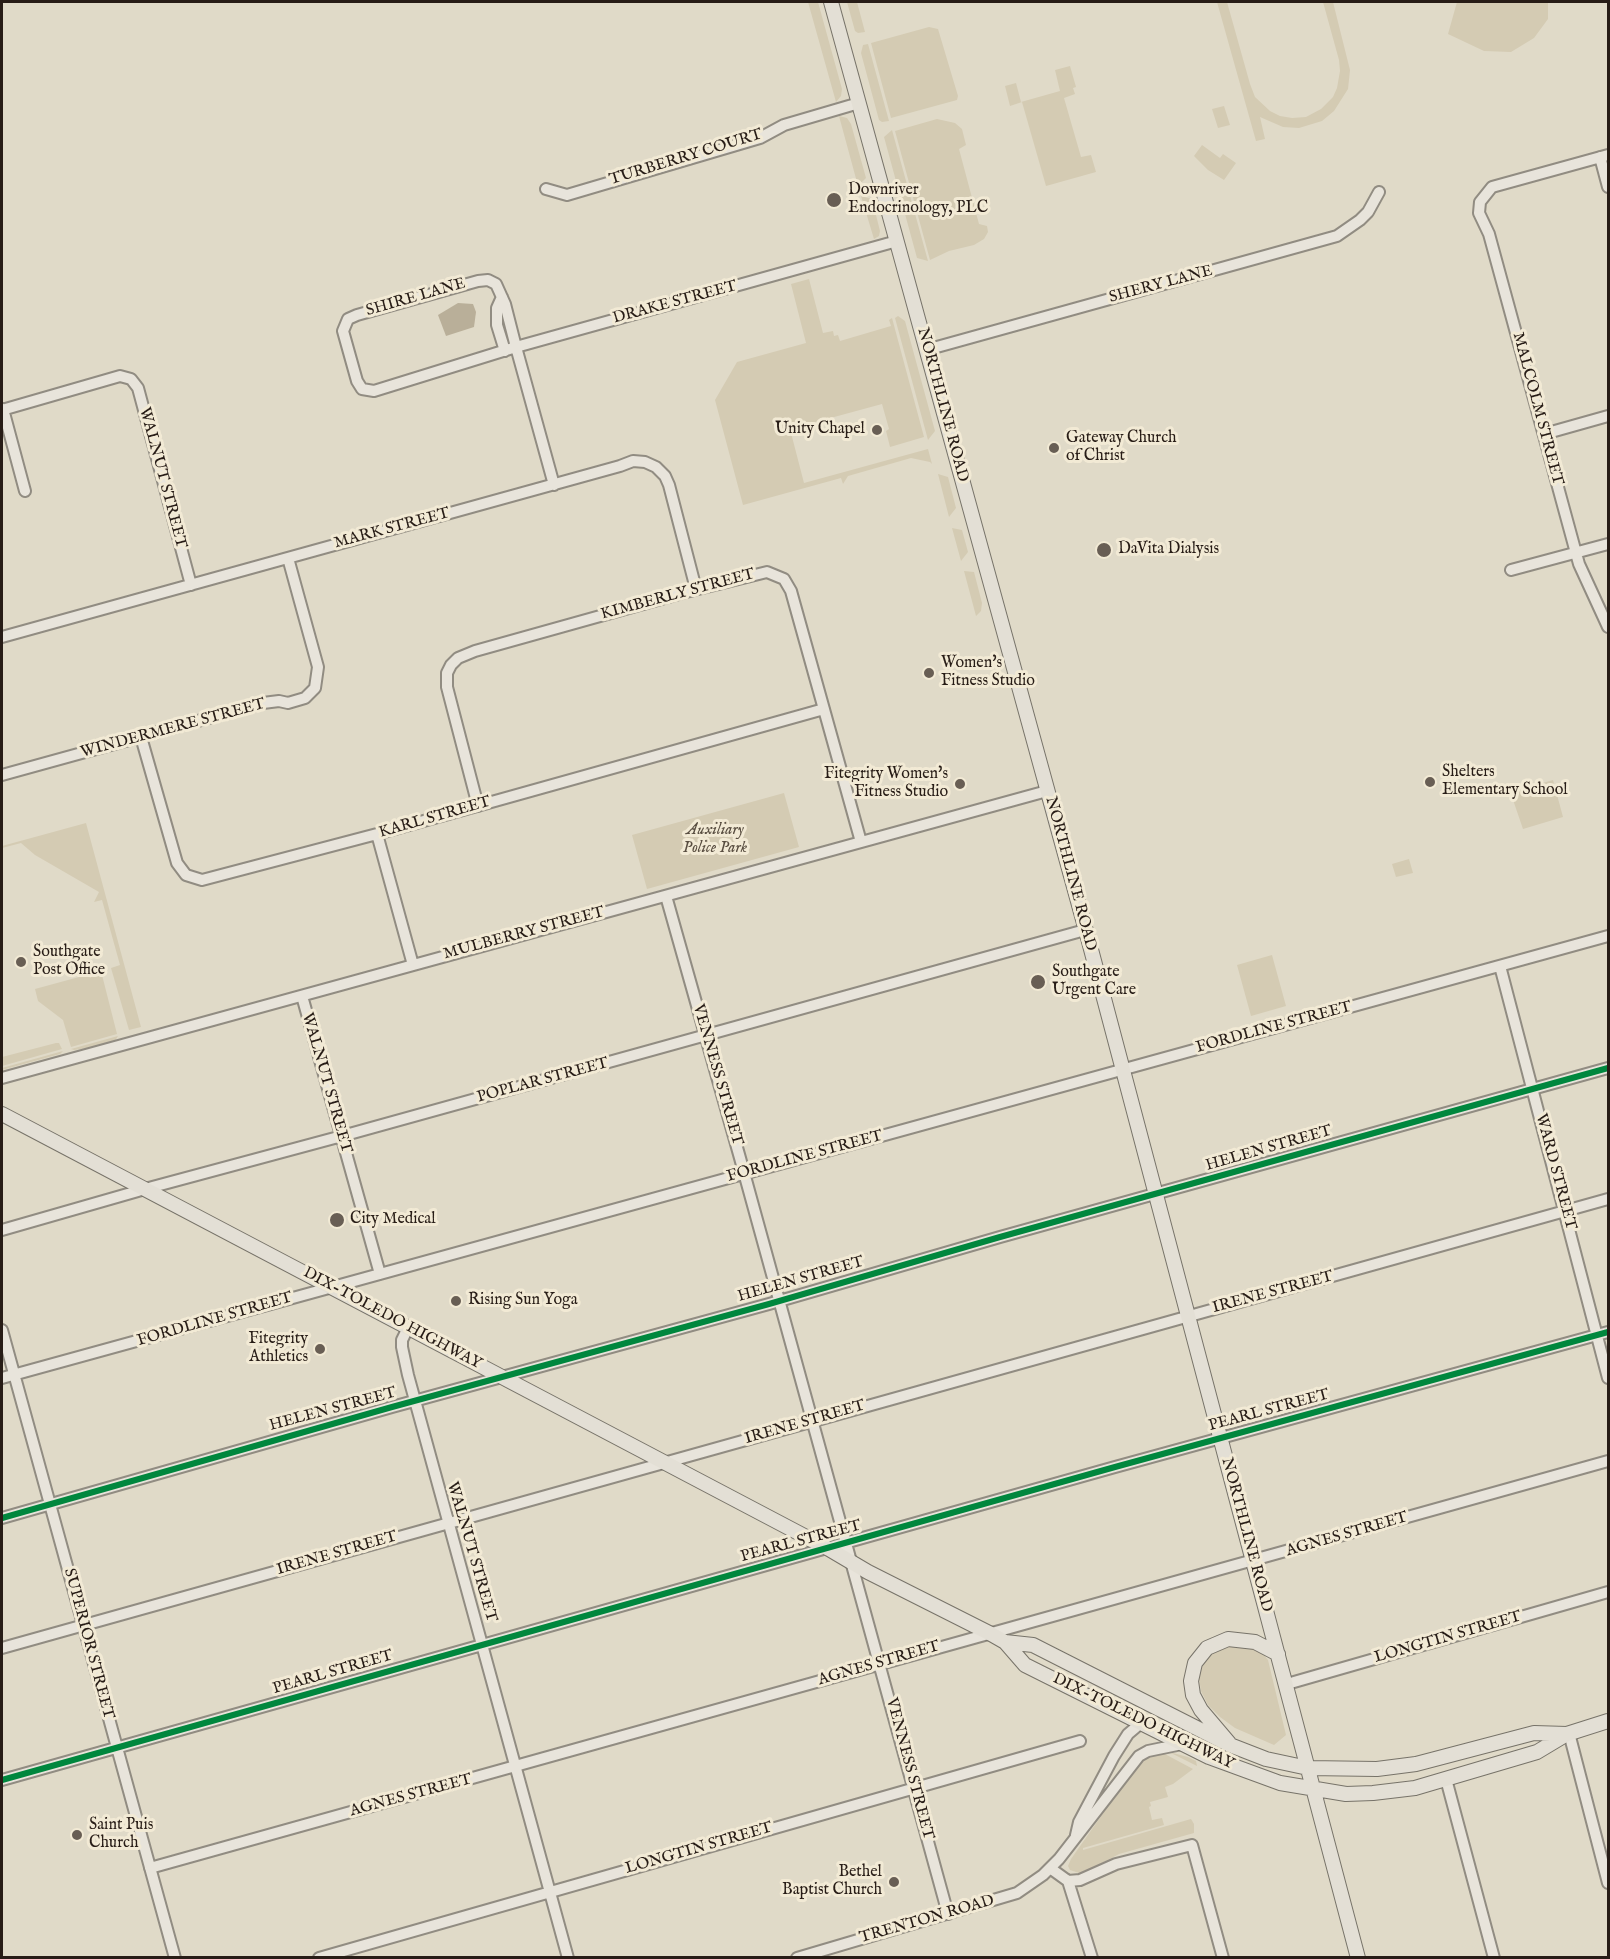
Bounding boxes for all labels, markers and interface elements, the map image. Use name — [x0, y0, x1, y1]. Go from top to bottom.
street label: TURBERRY COURT — [607, 126, 765, 190]
place label: Downriver Endocrinology, PLC — [848, 181, 988, 219]
marker: Downriver Endocrinology, PLC — [825, 191, 843, 209]
street label: SHERY LANE — [1107, 262, 1215, 308]
street label: SHIRE LANE — [364, 275, 468, 321]
street label: DRAKE STREET — [611, 277, 739, 329]
street label: NORTHLINE ROAD — [912, 326, 972, 484]
street label: MALCOLM STREET — [1507, 330, 1567, 488]
street label: WALNUT STREET — [134, 405, 190, 551]
place label: Unity Chapel — [775, 420, 865, 440]
marker: Unity Chapel — [870, 423, 884, 437]
place label: Gateway Church of Christ — [1066, 429, 1177, 467]
marker: Gateway Church of Christ — [1047, 441, 1061, 455]
street label: MARK STREET — [332, 504, 452, 554]
place label: DaVita Dialysis — [1118, 540, 1219, 560]
marker: DaVita Dialysis — [1095, 541, 1113, 559]
street label: KIMBERLY STREET — [599, 565, 757, 625]
place label: Women's Fitness Studio — [941, 654, 1035, 692]
marker: Women's Fitness Studio — [922, 666, 936, 680]
street label: WINDERMERE STREET — [79, 695, 267, 763]
place label: Shelters Elementary School — [1442, 763, 1568, 801]
place label: Fitegrity Women's Fitness Studio — [824, 765, 948, 803]
marker: Shelters Elementary School — [1423, 775, 1437, 789]
marker: Fitegrity Women's Fitness Studio — [953, 777, 967, 791]
street label: KARL STREET — [377, 793, 493, 843]
street label: NORTHLINE ROAD — [1040, 795, 1100, 953]
park label: Auxiliary Police Park — [683, 821, 747, 859]
street label: MULBERRY STREET — [441, 903, 607, 965]
place label: Southgate Post Office — [33, 943, 105, 981]
marker: Southgate Post Office — [14, 955, 28, 969]
place label: Southgate Urgent Care — [1052, 963, 1136, 1001]
marker: Southgate Urgent Care — [1029, 973, 1047, 991]
street label: FORDLINE STREET — [1194, 998, 1354, 1058]
street label: VENNESS STREET — [688, 1002, 746, 1148]
street label: WALNUT STREET — [297, 1011, 355, 1155]
street label: POPLAR STREET — [475, 1054, 611, 1108]
street label: WARD STREET — [1530, 1112, 1580, 1232]
street label: HELEN STREET — [1204, 1122, 1334, 1176]
street label: FORDLINE STREET — [725, 1127, 885, 1187]
place label: City Medical — [350, 1210, 436, 1230]
marker: City Medical — [328, 1211, 346, 1229]
street label: HELEN STREET — [736, 1253, 866, 1307]
street label: DIX-TOLEDO HIGHWAY — [299, 1264, 485, 1374]
street label: IRENE STREET — [1211, 1268, 1335, 1318]
street label: FORDLINE STREET — [135, 1289, 295, 1351]
place label: Rising Sun Yoga — [468, 1291, 578, 1311]
marker: Rising Sun Yoga — [449, 1294, 463, 1308]
place label: Fitegrity Athletics — [249, 1330, 308, 1368]
marker: Fitegrity Athletics — [313, 1342, 327, 1356]
street label: HELEN STREET — [268, 1384, 398, 1436]
street label: PEARL STREET — [1207, 1386, 1331, 1436]
street label: IRENE STREET — [743, 1397, 867, 1449]
street label: NORTHLINE ROAD — [1216, 1456, 1276, 1614]
street label: WALNUT STREET — [442, 1480, 500, 1624]
street label: AGNES STREET — [1284, 1508, 1410, 1562]
street label: PEARL STREET — [739, 1517, 863, 1567]
street label: IRENE STREET — [275, 1528, 399, 1580]
street label: SUPERIOR STREET — [59, 1567, 117, 1721]
street label: LONGTIN STREET — [1372, 1608, 1524, 1668]
street label: AGNES STREET — [816, 1637, 942, 1691]
street label: PEARL STREET — [271, 1647, 395, 1699]
street label: DIX-TOLEDO HIGHWAY — [1049, 1670, 1237, 1774]
street label: VENNESS STREET — [881, 1696, 937, 1842]
street label: AGNES STREET — [348, 1770, 474, 1822]
place label: Saint Puis Church — [89, 1816, 153, 1854]
street label: LONGTIN STREET — [623, 1819, 775, 1879]
marker: Saint Puis Church — [70, 1828, 84, 1842]
place label: Bethel Baptist Church — [782, 1863, 882, 1901]
marker: Bethel Baptist Church — [887, 1875, 901, 1889]
street label: TRENTON ROAD — [857, 1892, 997, 1948]

